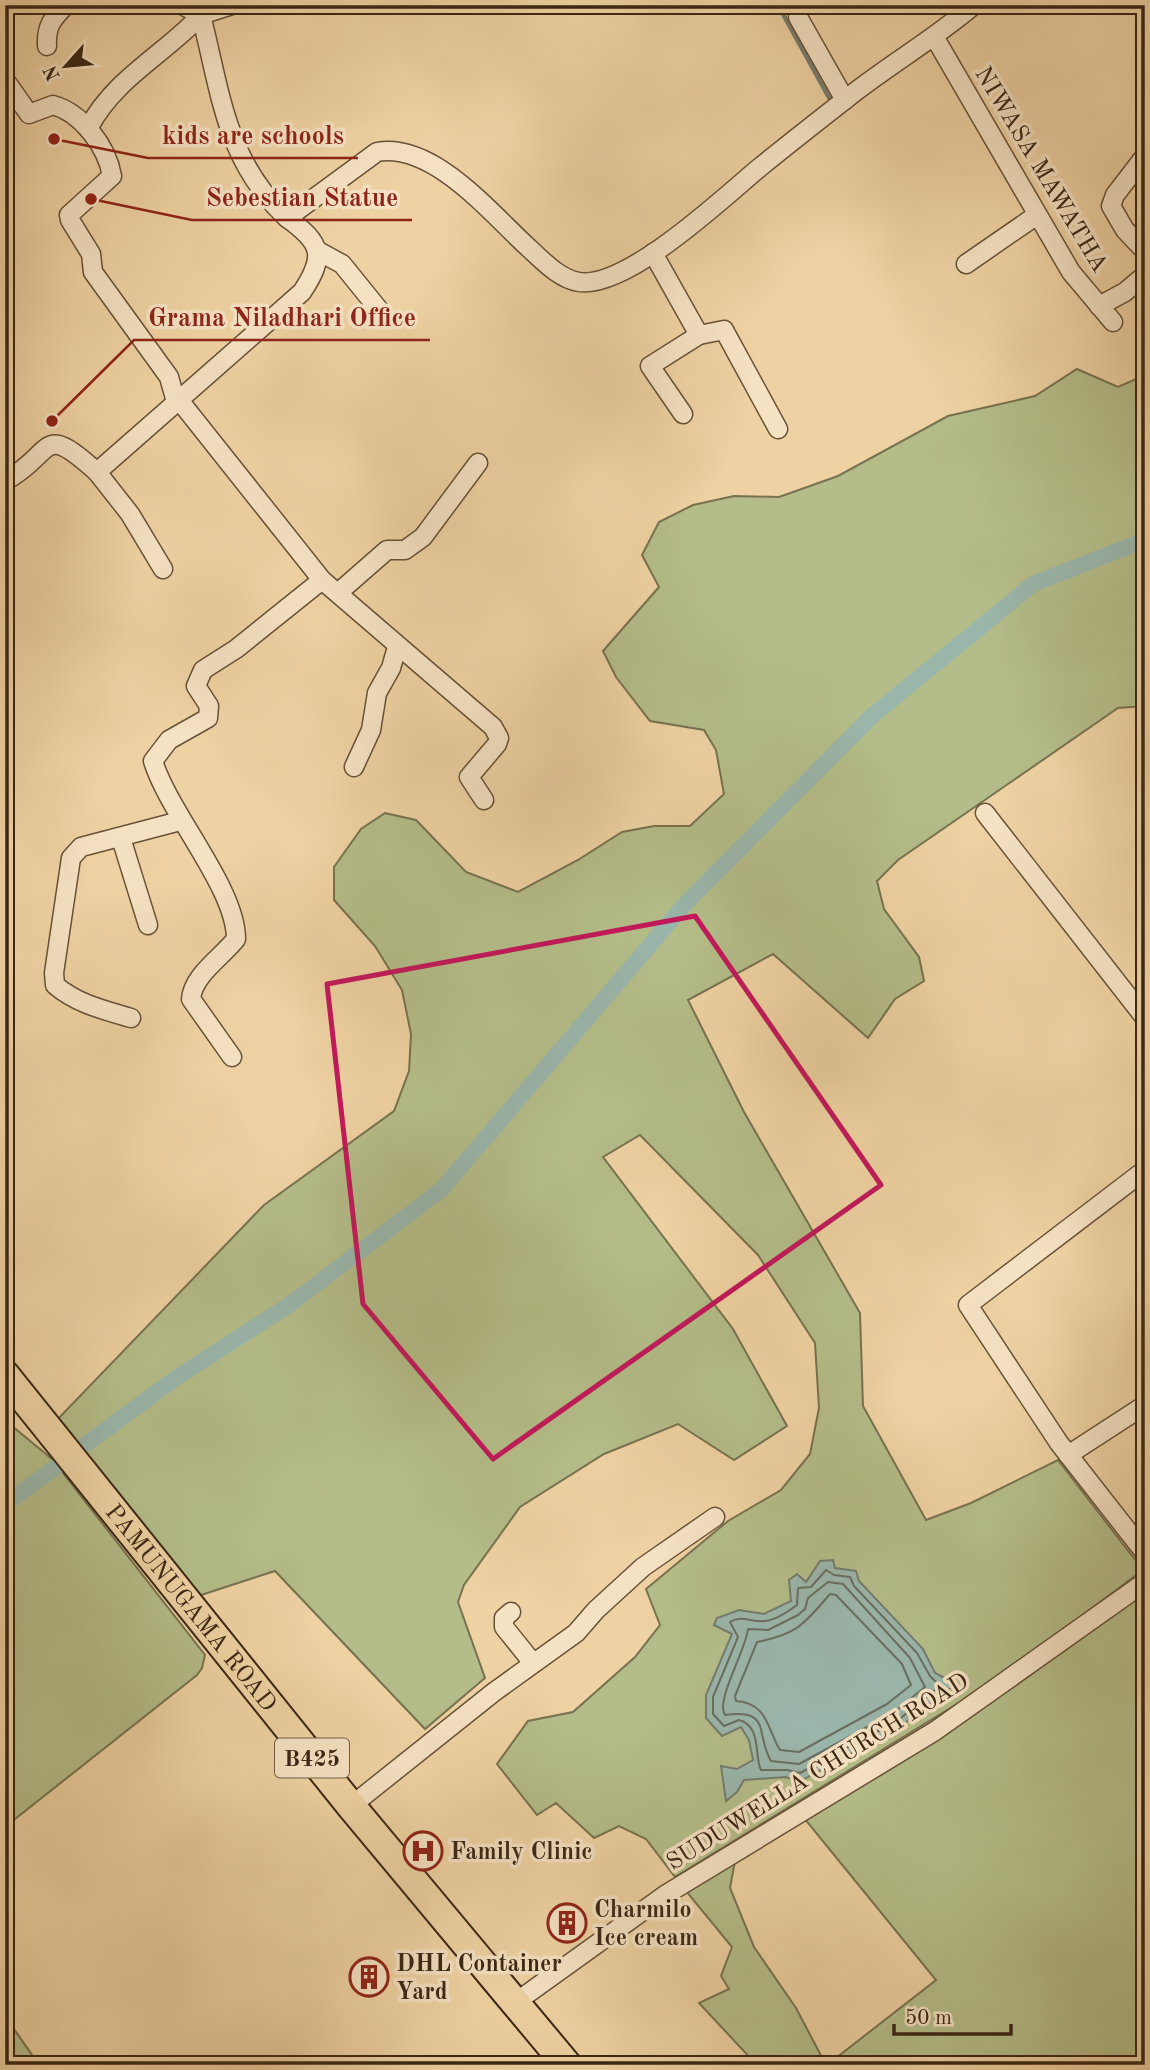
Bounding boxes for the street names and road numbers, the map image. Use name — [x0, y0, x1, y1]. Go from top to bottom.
street label: NIWASA MAWATHA — [969, 63, 1111, 277]
street label: PAMUNUGAMA ROAD — [100, 1501, 280, 1717]
street label: SUDUWELLA CHURCH ROAD — [663, 1670, 973, 1876]
road number: B425 — [275, 1738, 349, 1778]

